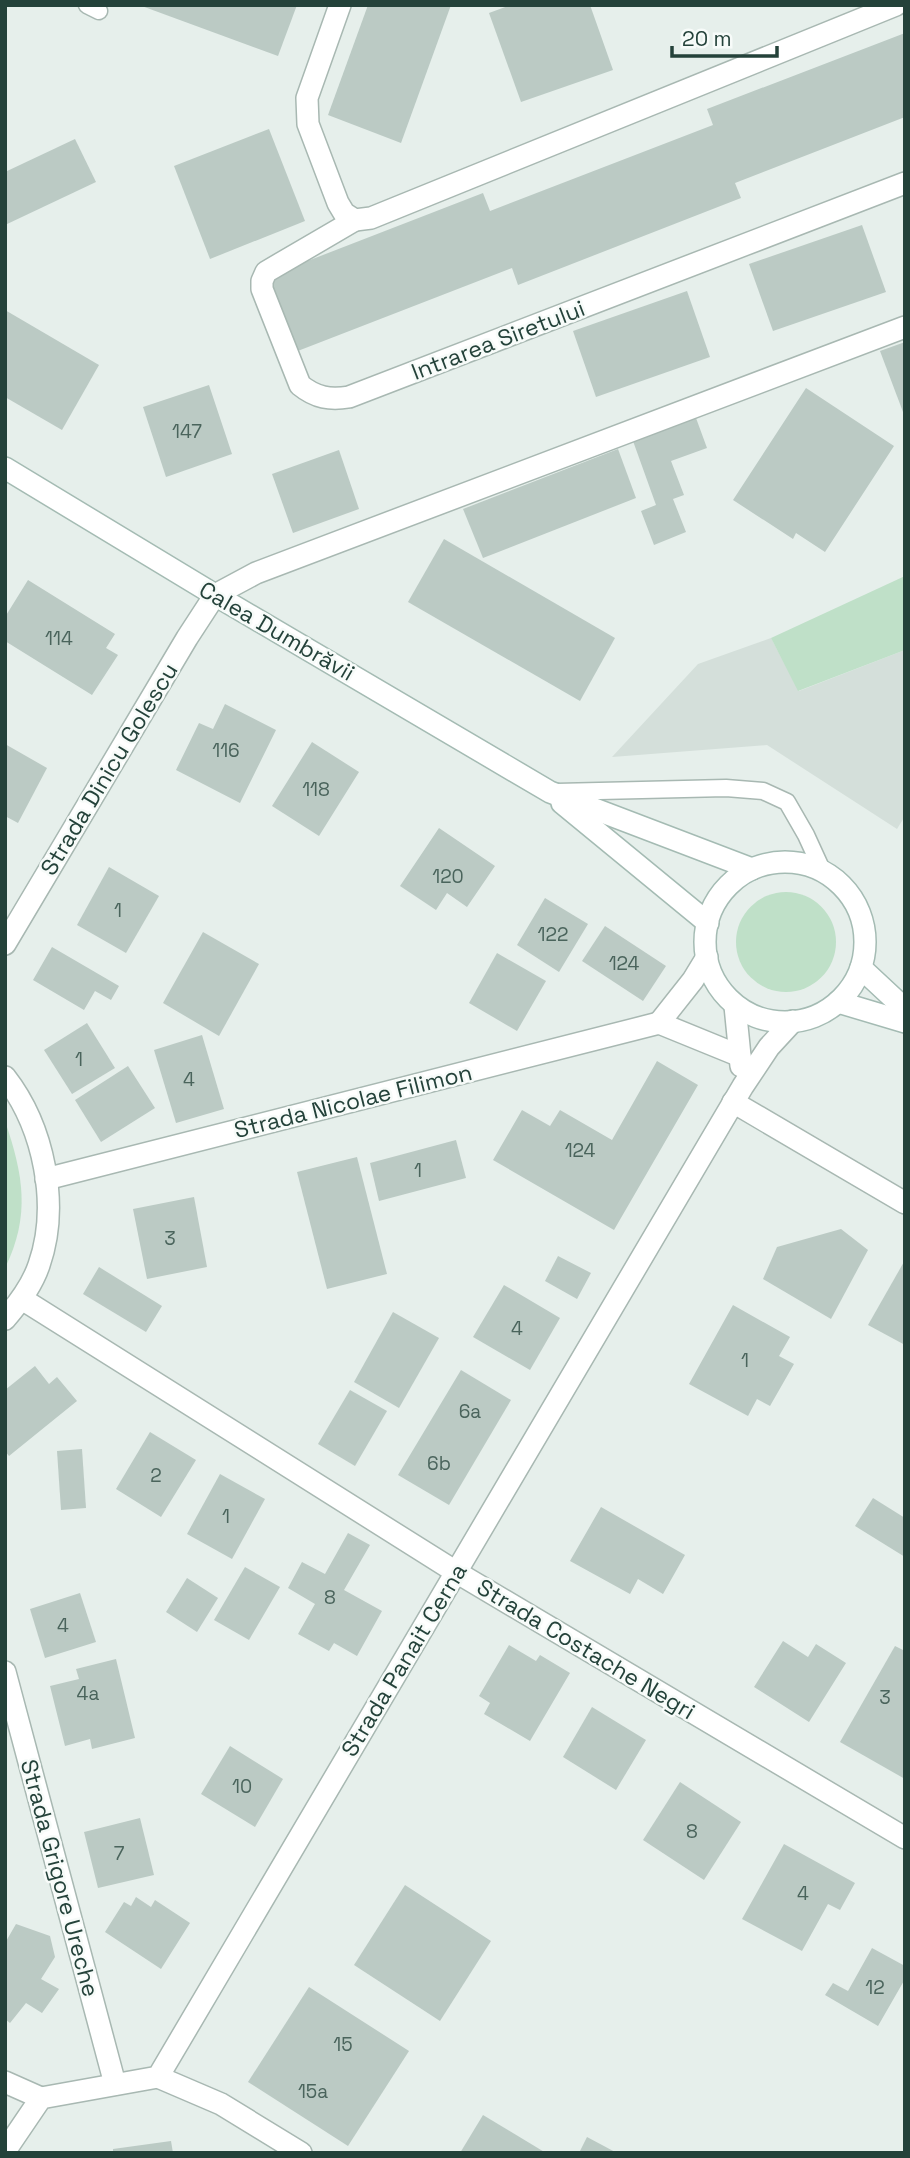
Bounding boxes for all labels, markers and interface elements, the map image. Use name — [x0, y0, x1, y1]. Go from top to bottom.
scale bar — [672, 14, 777, 58]
text: 20 m — [682, 25, 732, 52]
street label: Intrarea Siretului — [407, 293, 589, 387]
house number: 147 — [172, 419, 202, 444]
street label: Calea Dumbrăvii — [194, 574, 360, 688]
house number: 114 — [45, 626, 73, 651]
street label: Strada Dinicu Golescu — [34, 657, 184, 881]
house number: 116 — [212, 738, 240, 763]
house number: 118 — [302, 777, 330, 802]
house number: 120 — [432, 864, 464, 889]
house number: 1 — [114, 898, 122, 923]
house number: 122 — [538, 922, 568, 947]
house number: 124 — [609, 951, 639, 976]
house number: 1 — [75, 1047, 83, 1072]
street label: Strada Nicolae Filimon — [231, 1057, 475, 1145]
house number: 4 — [183, 1067, 195, 1092]
house number: 124 — [565, 1138, 595, 1163]
house number: 1 — [414, 1158, 422, 1183]
house number: 3 — [164, 1226, 176, 1251]
house number: 4 — [511, 1316, 523, 1341]
house number: 1 — [741, 1348, 749, 1373]
house number: 6a — [459, 1399, 481, 1424]
house number: 6b — [427, 1451, 451, 1476]
house number: 2 — [150, 1463, 162, 1488]
house number: 1 — [222, 1504, 230, 1529]
street label: Strada Panait Cerna — [334, 1558, 474, 1762]
street label: Strada Costache Negri — [471, 1572, 701, 1726]
house number: 8 — [324, 1585, 336, 1610]
house number: 4 — [57, 1613, 69, 1638]
house number: 4a — [77, 1681, 99, 1706]
house number: 3 — [879, 1685, 891, 1710]
street label: Strada Grigore Ureche — [14, 1756, 106, 2000]
house number: 10 — [232, 1774, 252, 1799]
house number: 8 — [686, 1819, 698, 1844]
house number: 7 — [114, 1841, 125, 1866]
house number: 4 — [797, 1881, 809, 1906]
house number: 12 — [865, 1975, 885, 2000]
house number: 15 — [333, 2032, 353, 2057]
house number: 15a — [298, 2079, 328, 2104]

